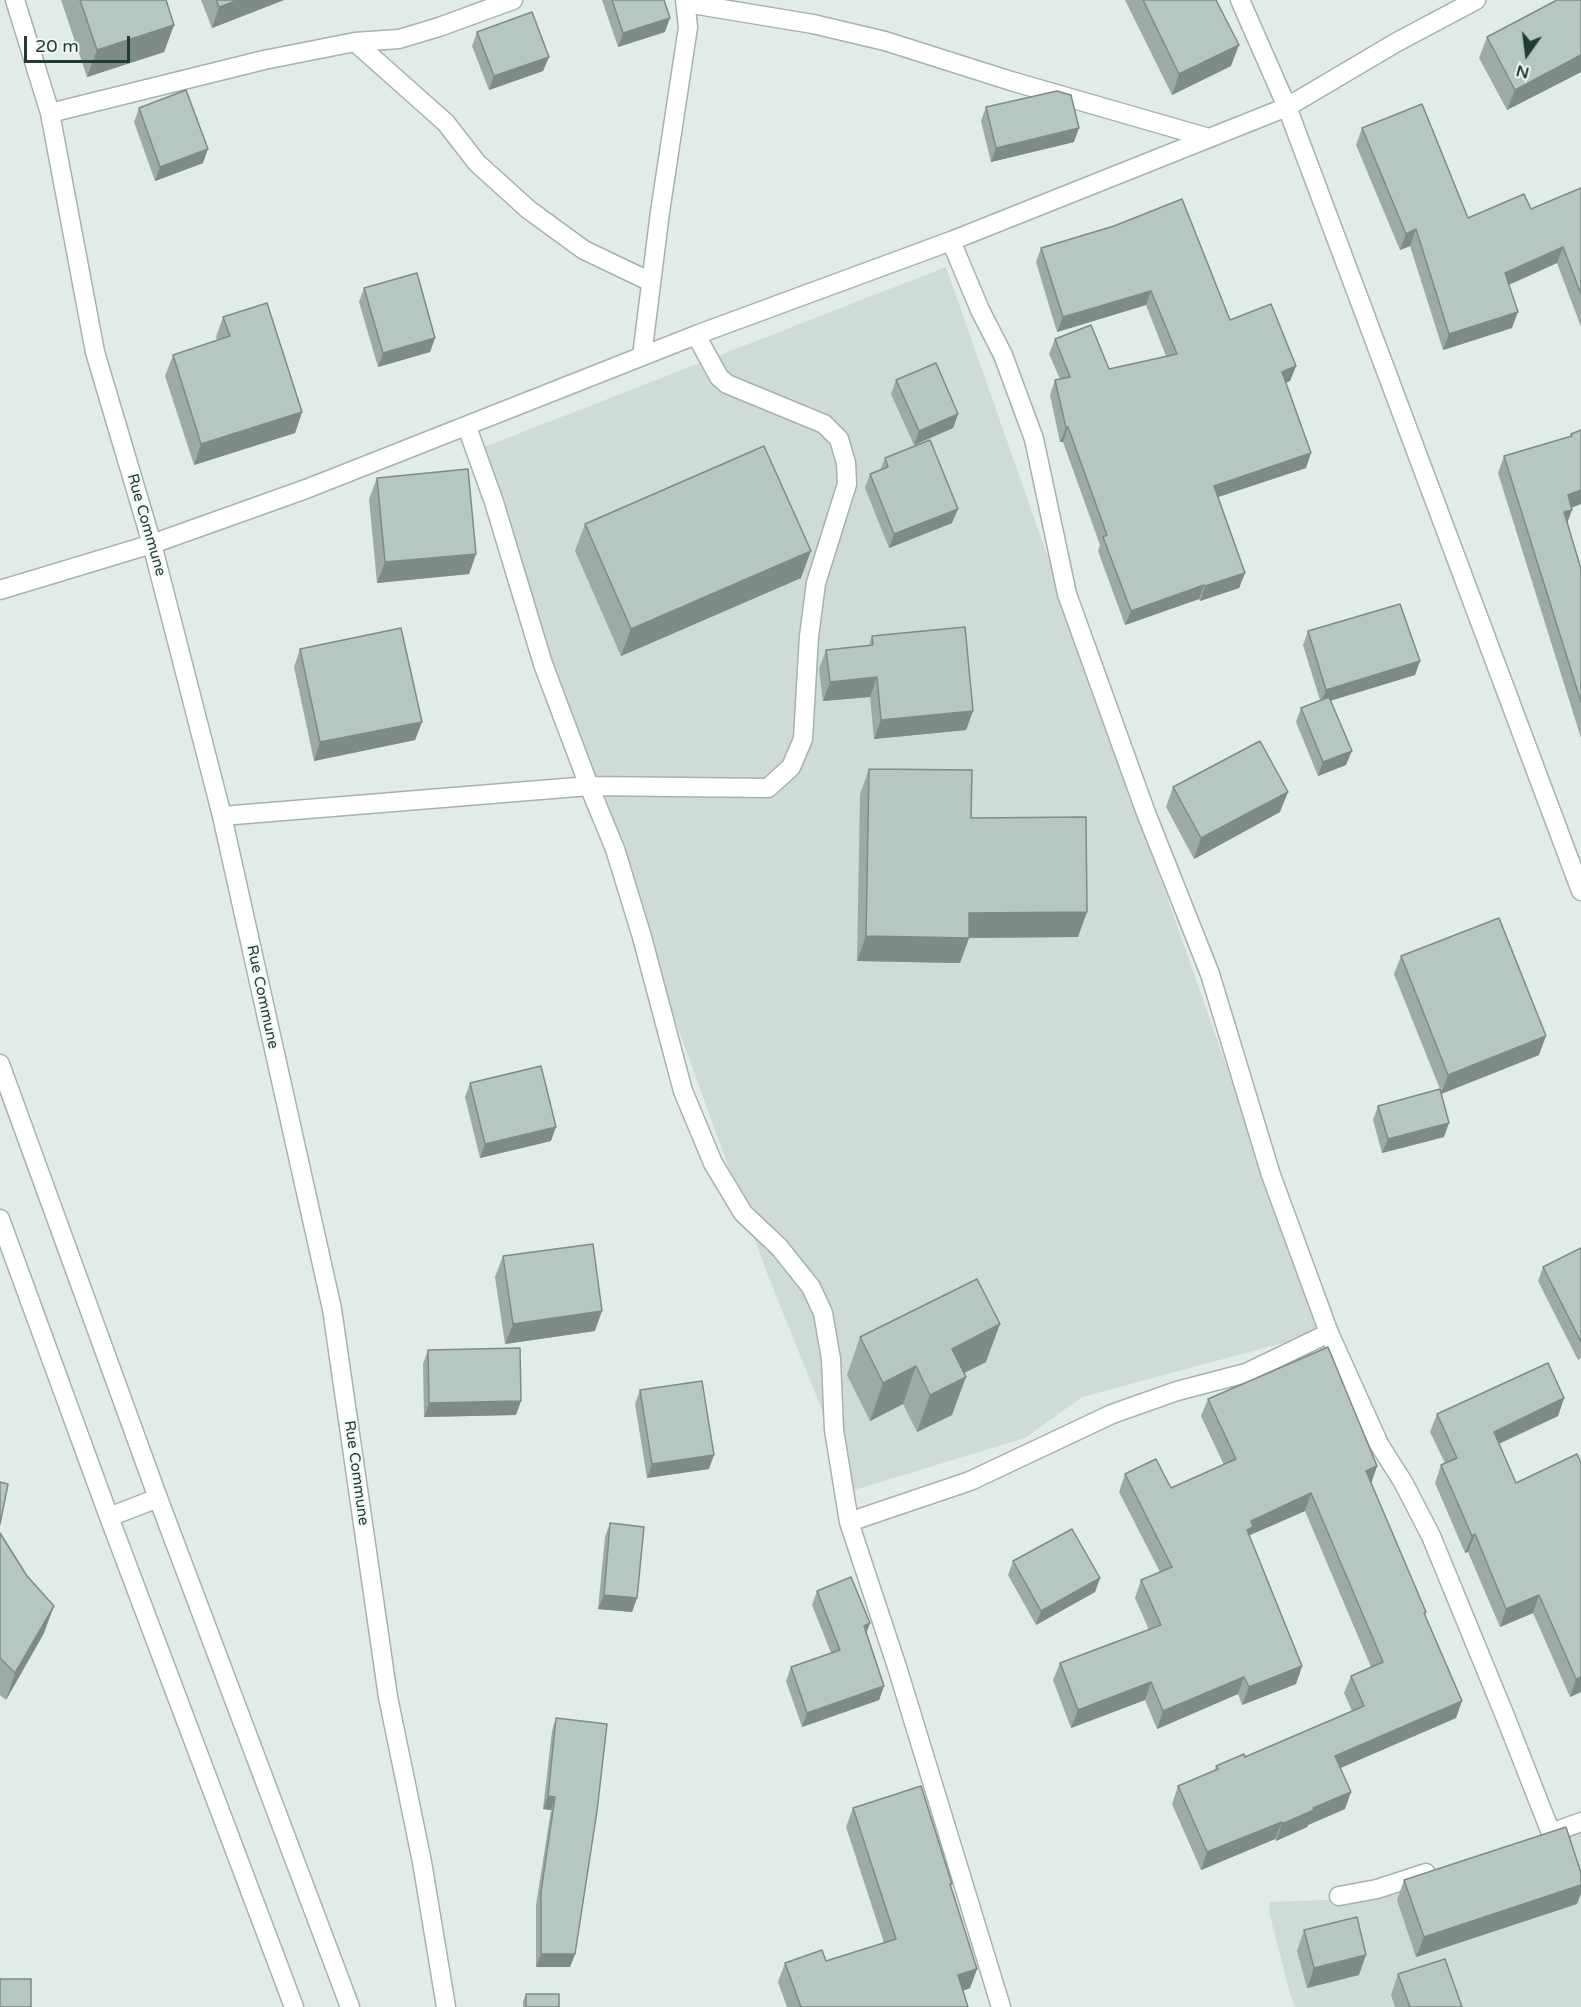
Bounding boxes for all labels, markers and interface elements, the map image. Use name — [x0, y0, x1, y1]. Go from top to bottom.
scale bar — [27, 24, 134, 62]
north arrow — [1497, 24, 1557, 84]
text: 20 m — [35, 35, 79, 57]
text: N — [1514, 60, 1531, 83]
street label: Rue Commune — [123, 472, 169, 578]
street label: Rue Commune — [242, 943, 282, 1051]
street label: Rue Commune — [340, 1419, 372, 1527]

